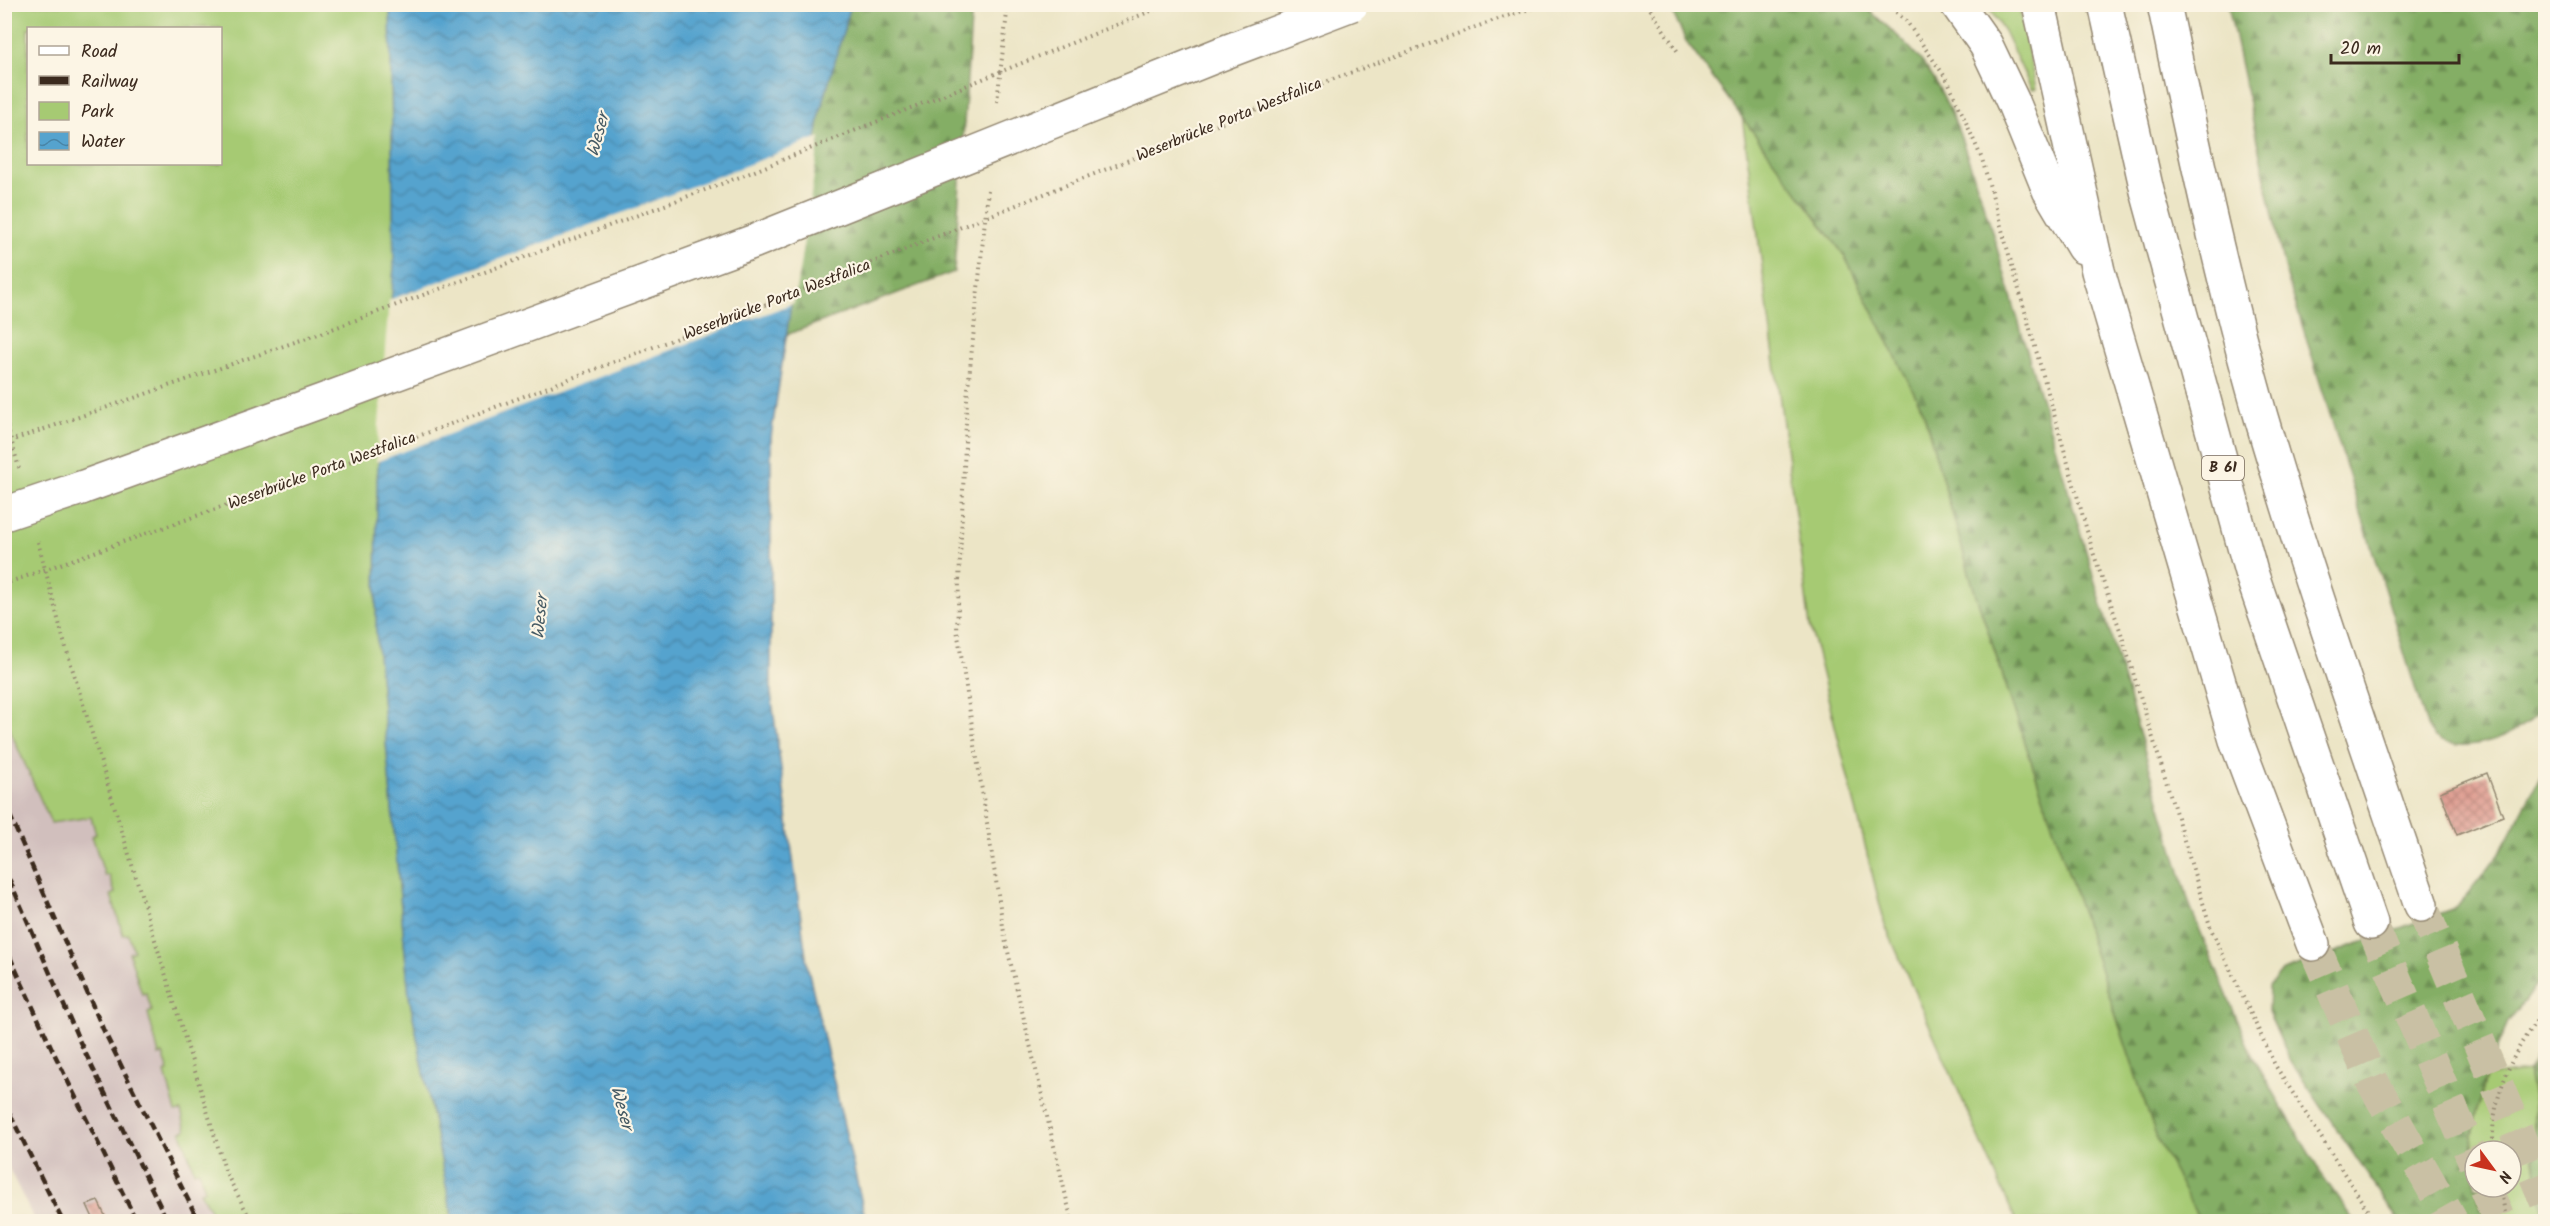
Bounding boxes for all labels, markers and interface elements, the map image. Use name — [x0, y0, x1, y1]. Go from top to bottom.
legend — [27, 27, 222, 165]
scale bar — [2331, 27, 2458, 65]
text: 20 m — [2340, 35, 2381, 64]
text: Road — [81, 38, 118, 67]
text: Railway — [81, 68, 138, 97]
street label: Weserbrücke Porta Westfalica — [1132, 71, 1326, 169]
text: Park — [81, 98, 114, 127]
water label: Weser — [579, 106, 620, 160]
text: Water — [81, 128, 126, 157]
street label: Weserbrücke Porta Westfalica — [680, 253, 874, 347]
street label: Weserbrücke Porta Westfalica — [224, 425, 420, 517]
road number: B 61 — [2202, 456, 2244, 480]
water label: Weser — [525, 590, 558, 640]
water label: Weser — [601, 1083, 642, 1137]
north arrow — [2463, 1139, 2523, 1199]
text: N — [2491, 1165, 2518, 1187]

